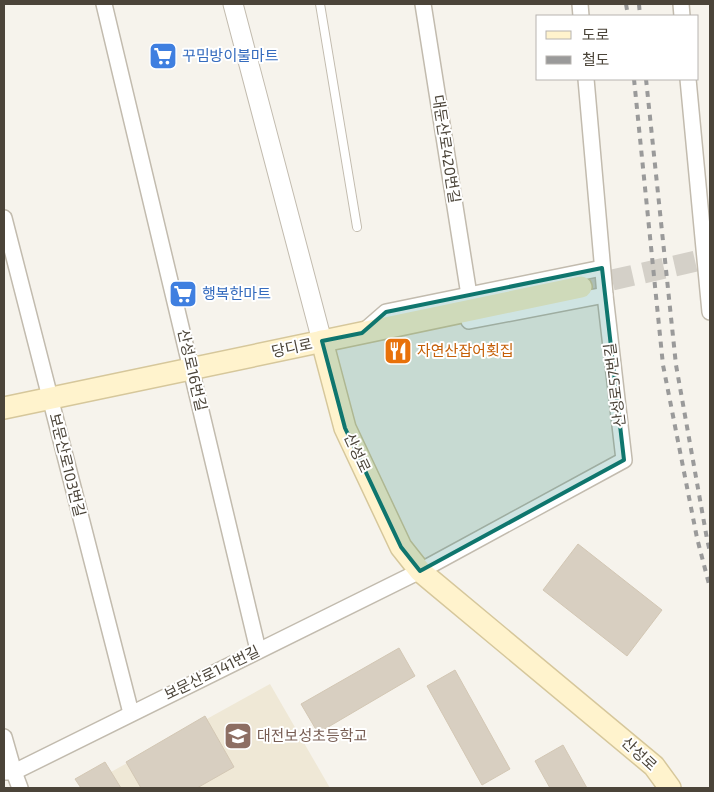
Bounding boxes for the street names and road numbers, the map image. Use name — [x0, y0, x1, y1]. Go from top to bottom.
street label: 대둔산로420번길 — [430, 93, 464, 204]
street label: 산성로16번길 — [175, 327, 211, 413]
street label: 당디로 — [270, 334, 314, 360]
street label: 산성로57번길 — [600, 342, 628, 428]
street label: 보문산로103번길 — [46, 411, 90, 518]
street label: 산성로 — [341, 430, 375, 475]
street label: 보문산로141번길 — [161, 641, 262, 703]
street label: 산성로 — [618, 733, 661, 774]

